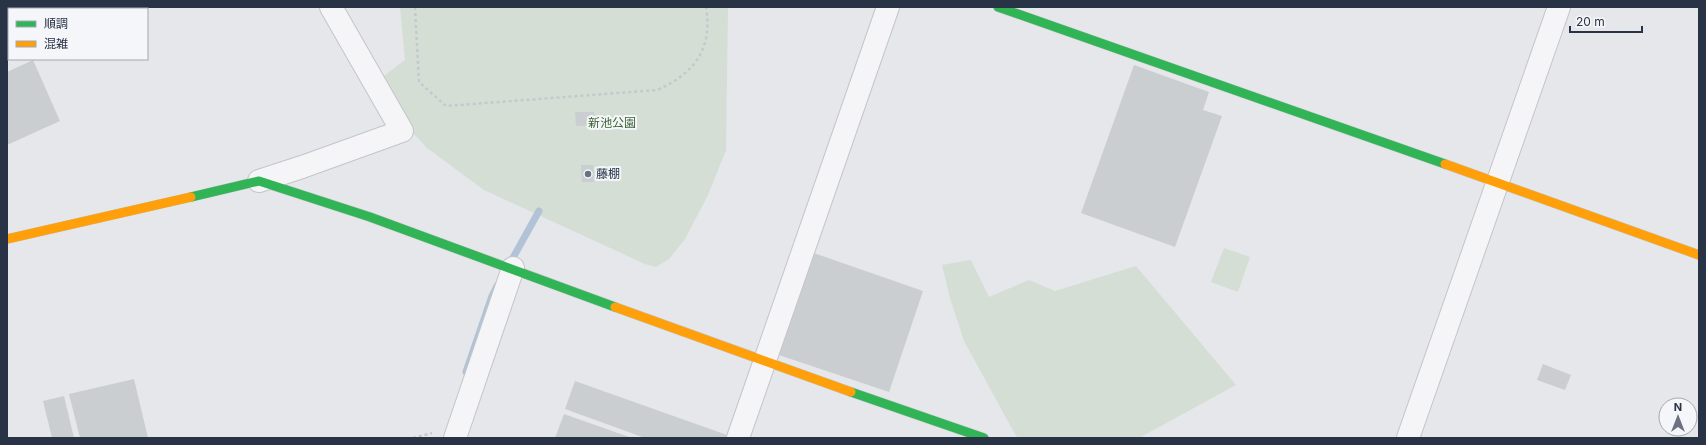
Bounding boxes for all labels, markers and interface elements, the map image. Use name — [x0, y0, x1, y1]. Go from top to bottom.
legend — [8, 8, 148, 60]
scale bar — [1570, 8, 1642, 34]
text: 20 m — [1576, 14, 1605, 29]
text: 順調 — [44, 16, 68, 31]
text: 混雑 — [44, 36, 68, 51]
park label: 新池公園 — [588, 115, 636, 130]
place label: 藤棚 — [596, 166, 620, 181]
marker: 藤棚 — [583, 169, 593, 179]
north arrow — [1658, 397, 1698, 437]
text: N — [1674, 400, 1682, 414]

